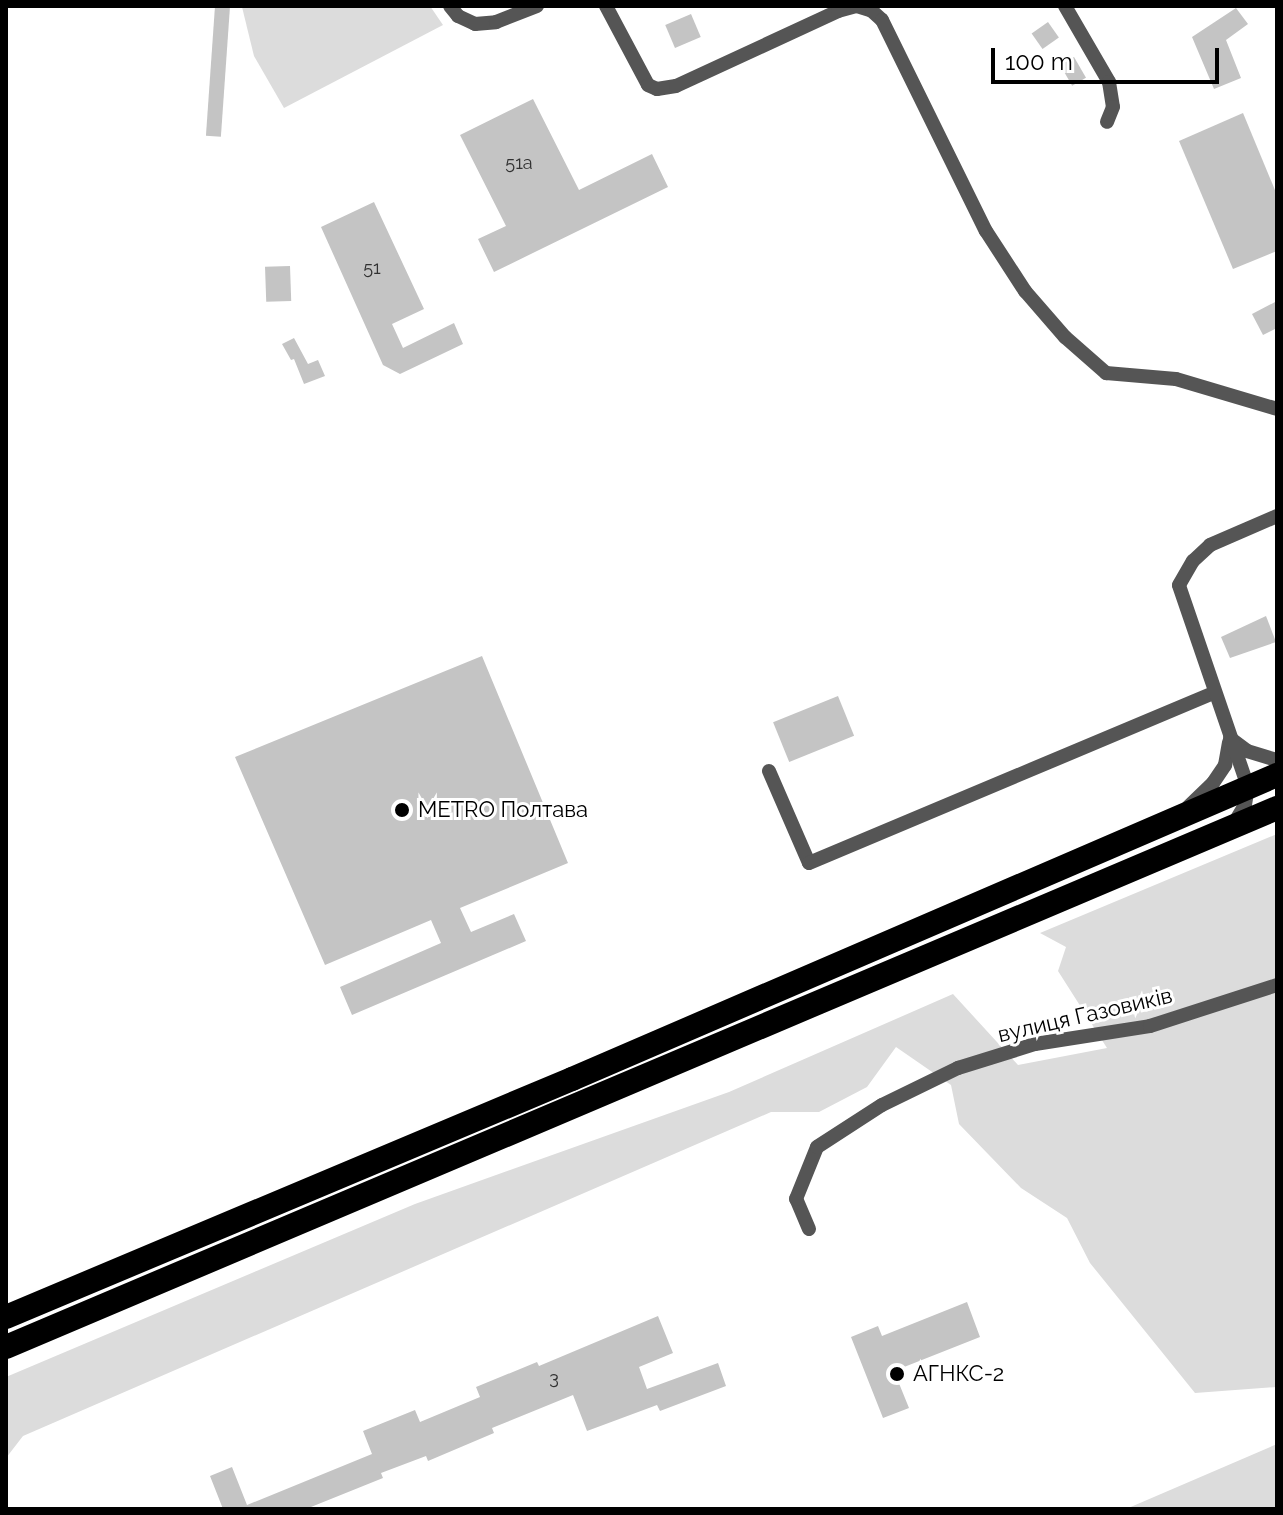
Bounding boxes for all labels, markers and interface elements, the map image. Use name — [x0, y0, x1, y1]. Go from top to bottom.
scale bar — [995, 32, 1223, 82]
text: 100 m — [1005, 47, 1073, 76]
house number: 51а — [505, 152, 533, 174]
house number: 51 — [363, 257, 381, 279]
place label: METRO Полтава — [418, 797, 588, 823]
marker: METRO Полтава — [393, 801, 411, 819]
street label: вулиця Газовиків — [995, 982, 1175, 1048]
place label: АГНКС-2 — [913, 1361, 1004, 1387]
marker: АГНКС-2 — [888, 1365, 906, 1383]
house number: 3 — [549, 1367, 559, 1389]

